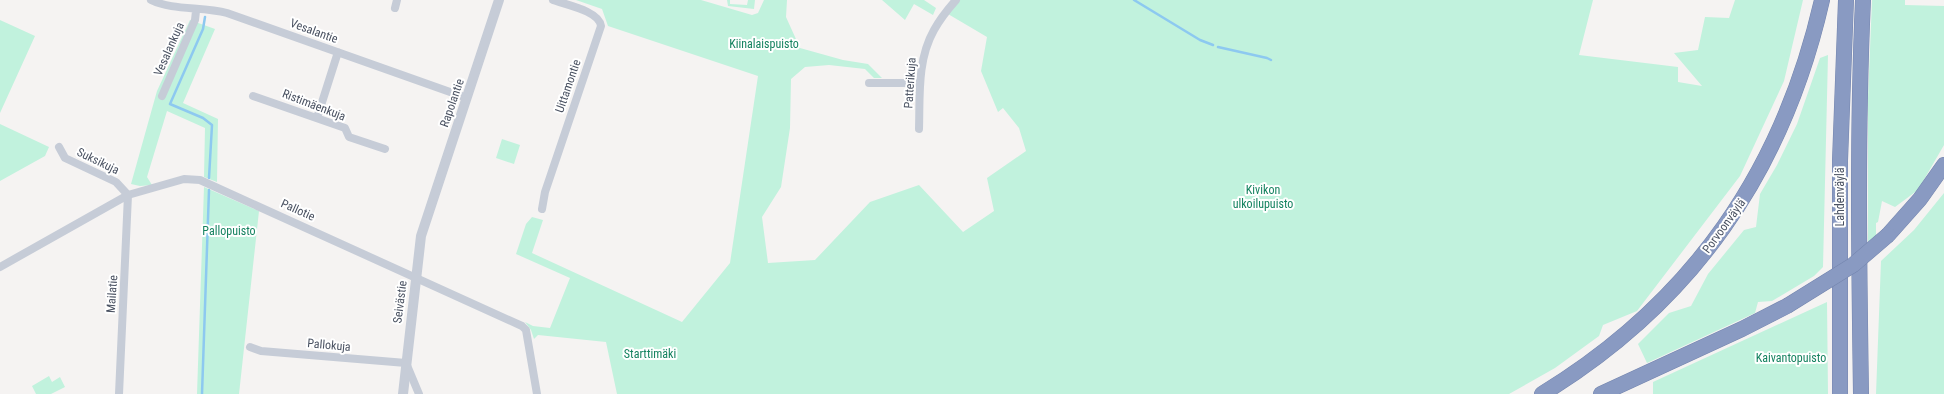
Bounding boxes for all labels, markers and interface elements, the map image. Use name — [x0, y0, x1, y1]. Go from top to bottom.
street label: Vesalantie — [288, 16, 340, 46]
street label: Vesalankuja — [151, 20, 187, 78]
park label: Kiinalaispuisto — [729, 37, 799, 51]
street label: Uittamontie — [552, 57, 584, 114]
street label: Patterikuja — [901, 57, 919, 109]
street label: Rapolantie — [437, 77, 467, 129]
street label: Ristimäenkuja — [280, 86, 348, 124]
street label: Suksikuja — [75, 145, 122, 177]
street label: Lahdenväylä — [1833, 167, 1847, 226]
park label: Kivikon ulkoilupuisto — [1233, 183, 1293, 211]
street label: Pallotie — [279, 196, 318, 224]
street label: Porvoonväylä — [1700, 196, 1748, 256]
park label: Pallopuisto — [202, 224, 256, 238]
street label: Mailatie — [104, 274, 120, 313]
street label: Seivästie — [390, 280, 410, 324]
street label: Pallokuja — [307, 336, 352, 354]
park label: Starttimäki — [624, 347, 676, 361]
park label: Kaivantopuisto — [1756, 351, 1826, 365]

